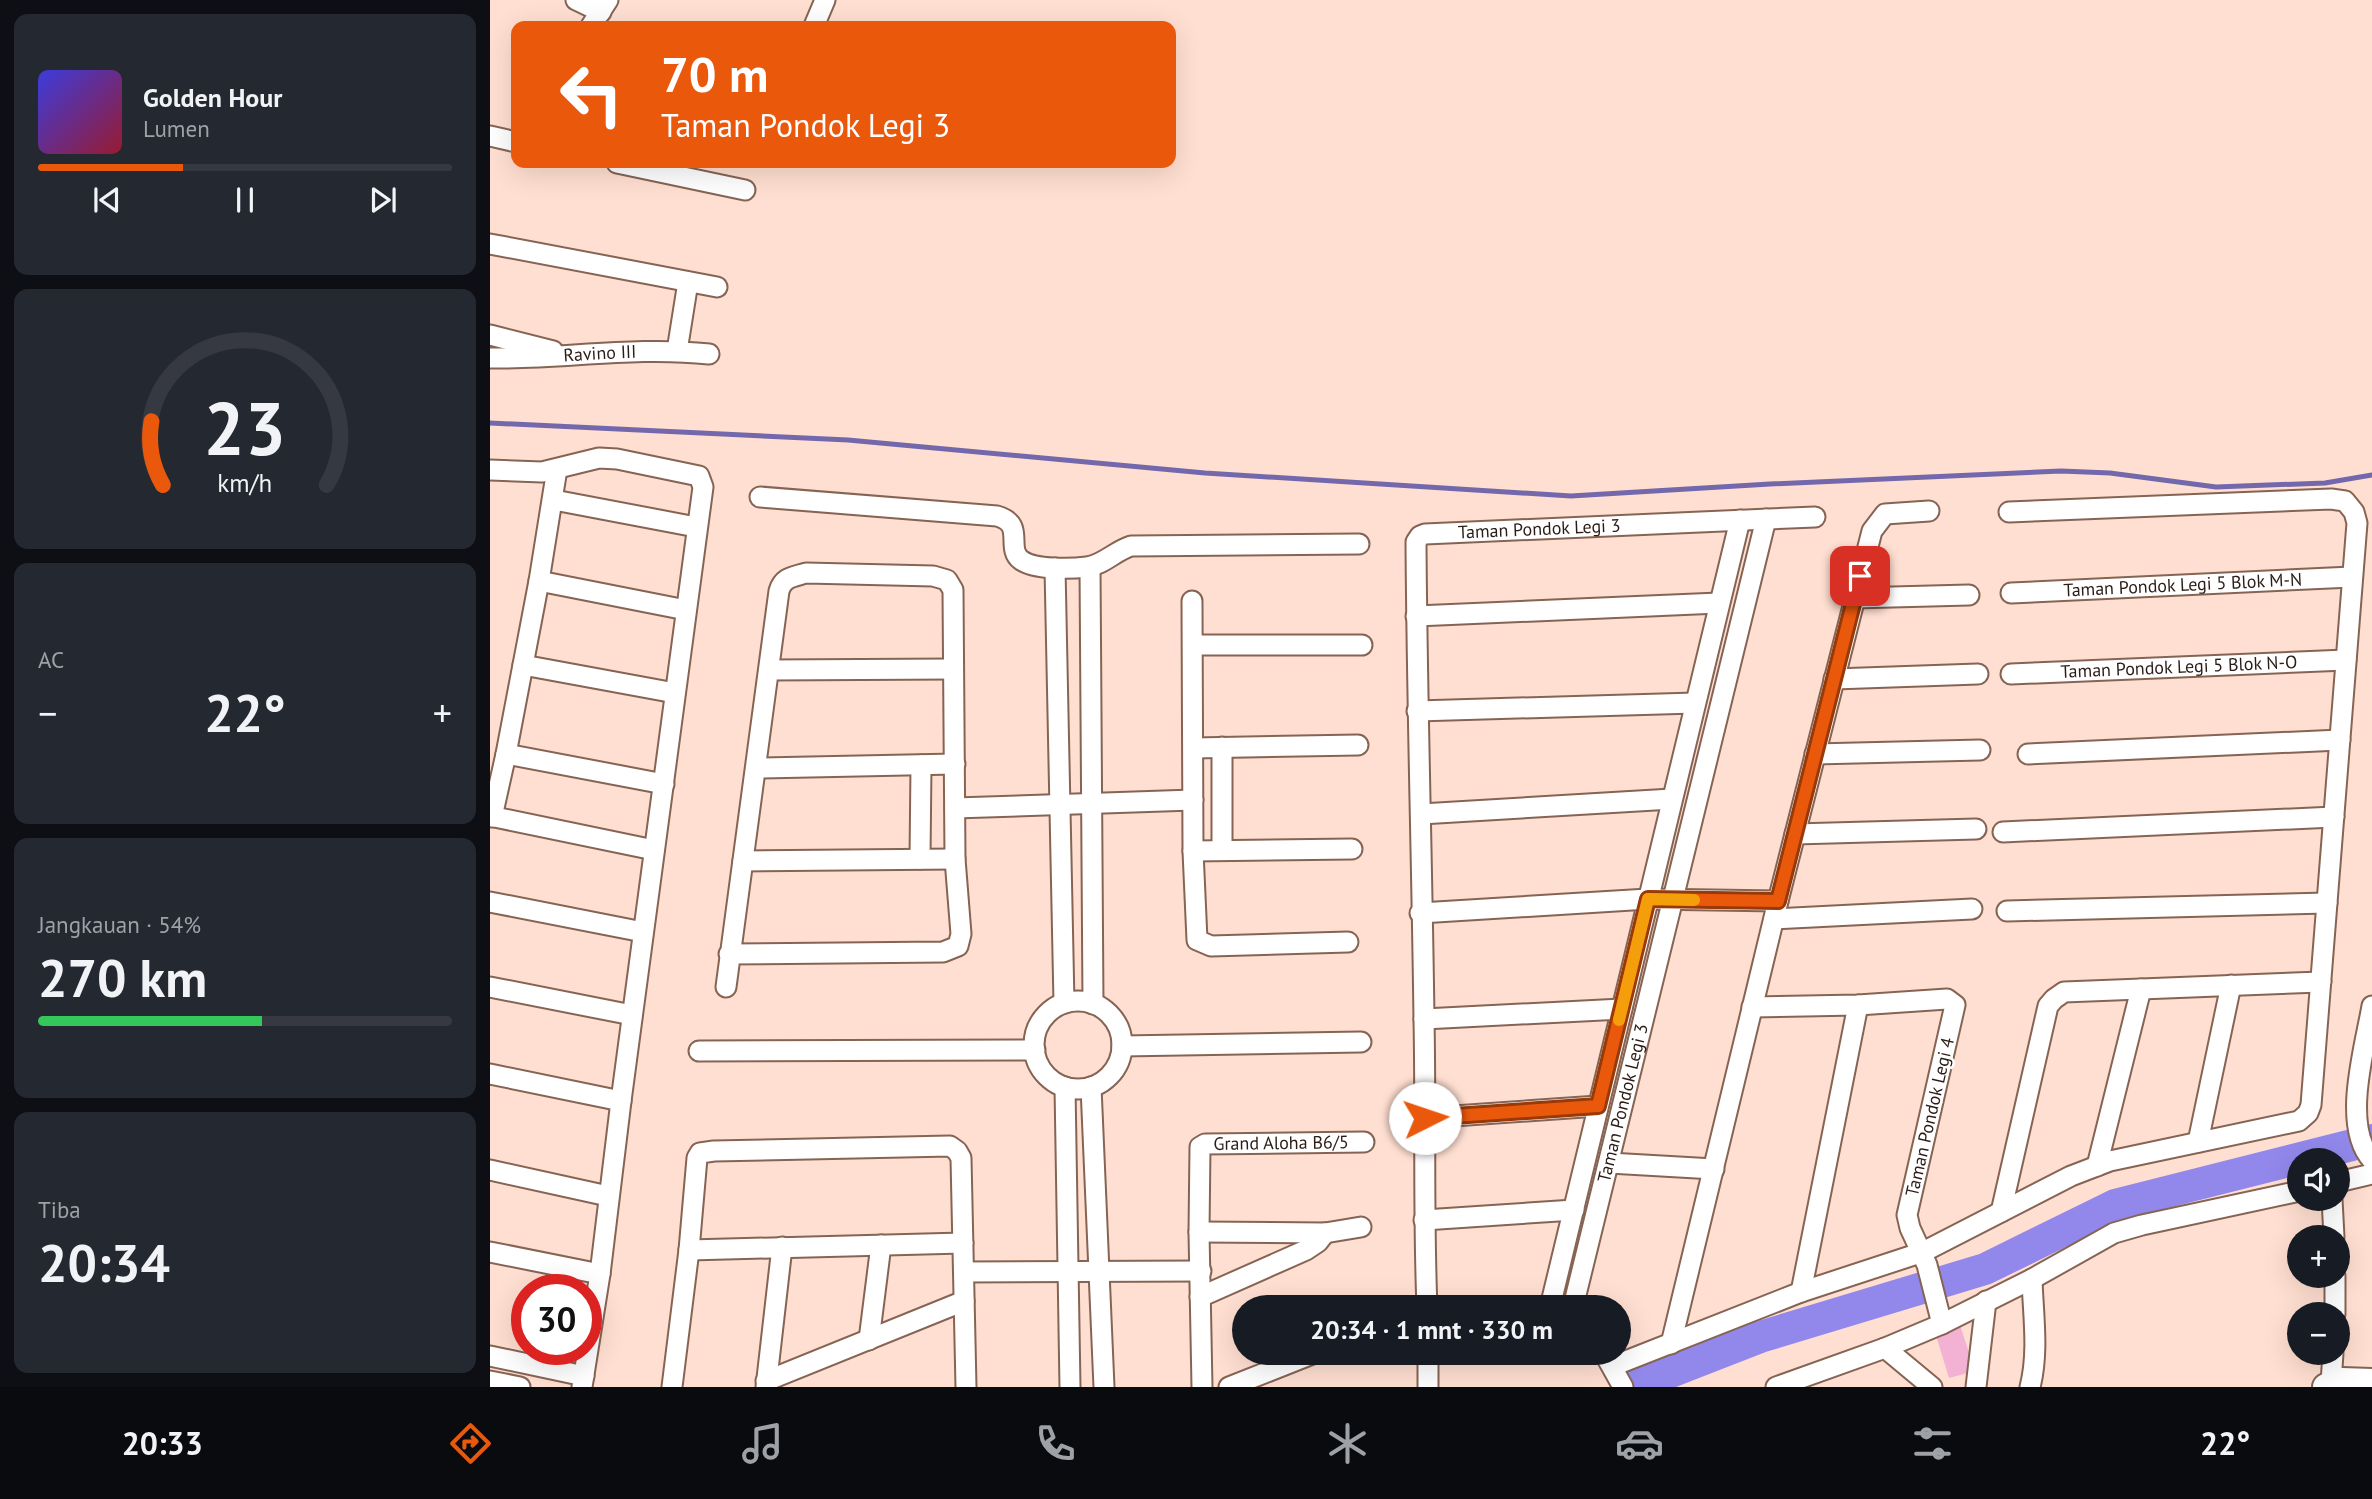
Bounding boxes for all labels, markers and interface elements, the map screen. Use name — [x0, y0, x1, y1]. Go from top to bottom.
text: 70 m — [661, 42, 768, 106]
icon: left — [546, 49, 637, 140]
text: Golden Hour — [143, 81, 282, 114]
text: Taman Pondok Legi 3 — [661, 104, 950, 146]
text: Lumen — [143, 114, 210, 143]
icon: previous — [88, 181, 126, 219]
icon: pause — [226, 181, 264, 219]
icon: next — [364, 181, 402, 219]
street label: Ravino III — [563, 340, 637, 367]
text: 23 — [204, 381, 286, 475]
text: km/h — [218, 467, 272, 499]
street label: Taman Pondok Legi 3 — [1457, 513, 1621, 544]
pin — [1830, 546, 1890, 606]
icon: arrive — [1841, 557, 1879, 595]
street label: Taman Pondok Legi 5 Blok M-N — [2063, 567, 2303, 602]
text: AC — [38, 645, 64, 674]
street label: Taman Pondok Legi 5 Blok N-O — [2060, 650, 2298, 683]
text: 22° — [204, 679, 286, 746]
text: − — [38, 688, 57, 737]
text: + — [433, 688, 452, 737]
text: Jangkauan · 54% — [38, 910, 201, 939]
text: 270 km — [38, 944, 207, 1011]
street label: Taman Pondok Legi 3 — [1592, 1021, 1653, 1185]
street label: Taman Pondok Legi 4 — [1900, 1035, 1959, 1199]
position arrow — [1388, 1081, 1462, 1155]
street label: Grand Aloha B6/5 — [1213, 1130, 1349, 1155]
map controls — [2287, 1148, 2350, 1365]
button: sound — [2287, 1148, 2350, 1211]
text: Tiba — [38, 1195, 81, 1224]
button: + — [2287, 1225, 2350, 1288]
text: 20:34 — [38, 1229, 170, 1296]
speed limit sign: 30 — [511, 1274, 602, 1365]
button: − — [2287, 1302, 2350, 1365]
text: 20:34 · 1 mnt · 330 m — [1310, 1313, 1553, 1346]
icon: directions — [446, 1419, 495, 1468]
icon: music — [738, 1419, 787, 1468]
icon: phone — [1031, 1419, 1080, 1468]
icon: climate — [1323, 1419, 1372, 1468]
icon: car — [1615, 1419, 1664, 1468]
icon: filters — [1908, 1419, 1957, 1468]
text: 20:33 — [122, 1422, 203, 1464]
text: 22° — [2200, 1422, 2250, 1464]

